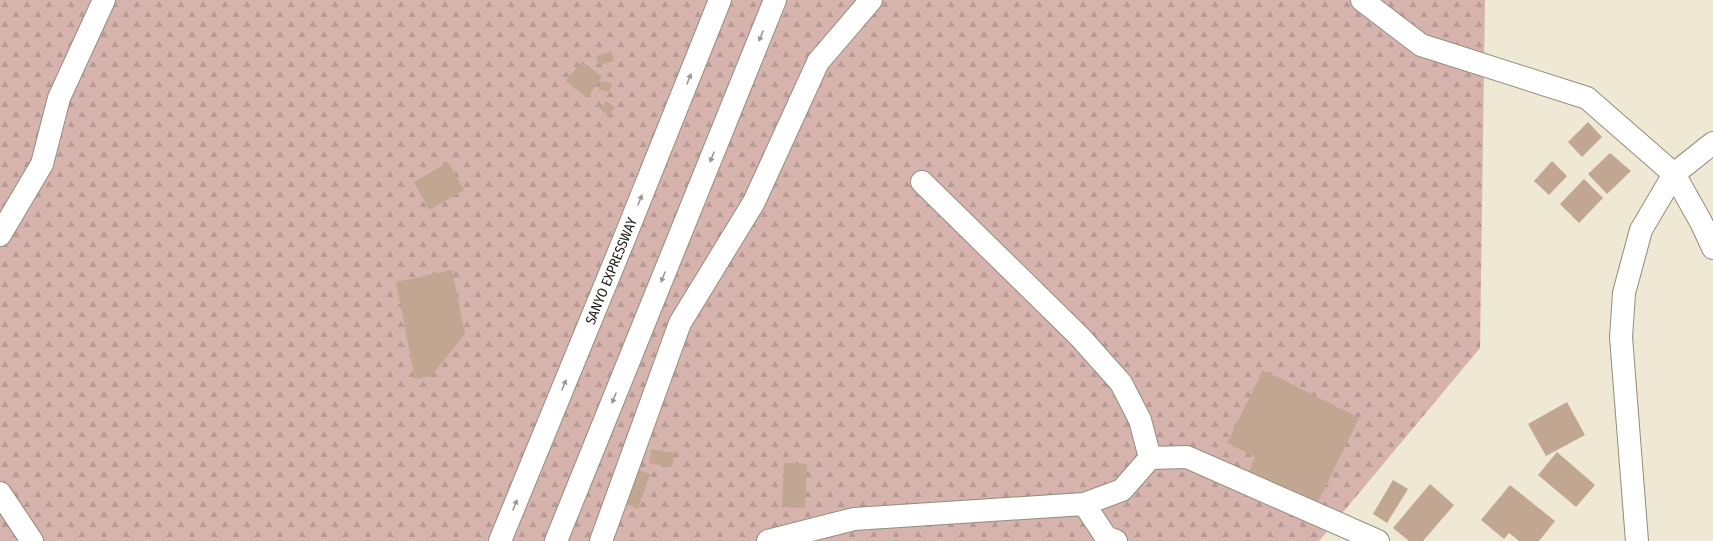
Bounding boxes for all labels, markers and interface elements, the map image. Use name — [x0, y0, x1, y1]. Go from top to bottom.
one-way arrow — [757, 31, 763, 43]
one-way arrow — [686, 73, 692, 85]
one-way arrow — [709, 151, 715, 162]
one-way arrow — [638, 193, 644, 205]
street label: SANYO EXPRESSWAY — [581, 215, 640, 327]
one-way arrow — [660, 272, 666, 284]
one-way arrow — [562, 378, 568, 390]
one-way arrow — [611, 392, 617, 404]
one-way arrow — [512, 498, 518, 510]

